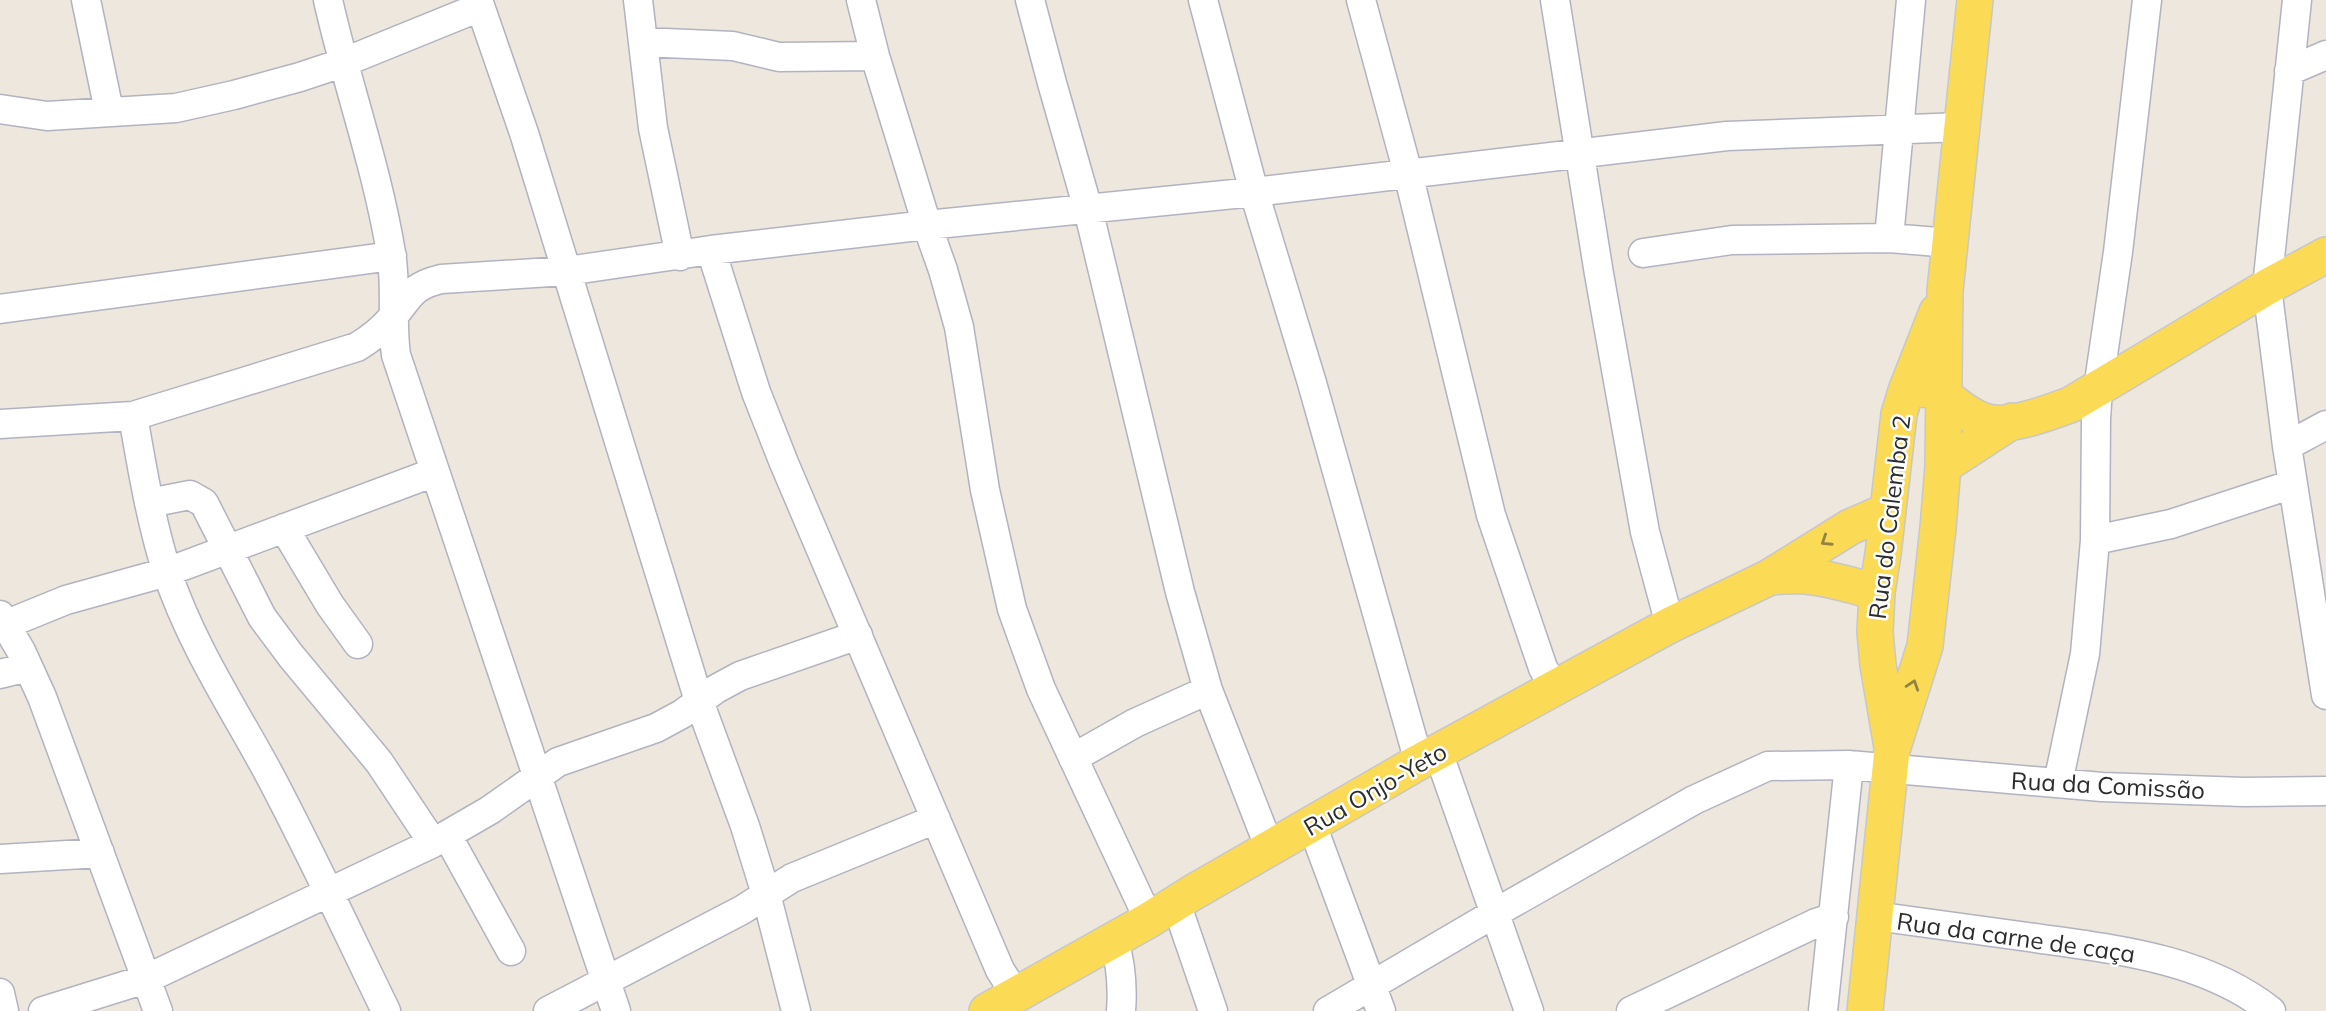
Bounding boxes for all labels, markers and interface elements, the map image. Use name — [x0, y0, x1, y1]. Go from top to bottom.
street label: Rua do Calemba 2 — [1862, 413, 1916, 621]
one-way arrow — [1821, 533, 1834, 545]
one-way arrow — [1904, 679, 1919, 691]
street label: Rua Onjo-Yeto — [1298, 736, 1452, 842]
street label: Rua da Comissão — [2010, 765, 2206, 805]
street label: Rua da carne de caça — [1895, 905, 2137, 969]

